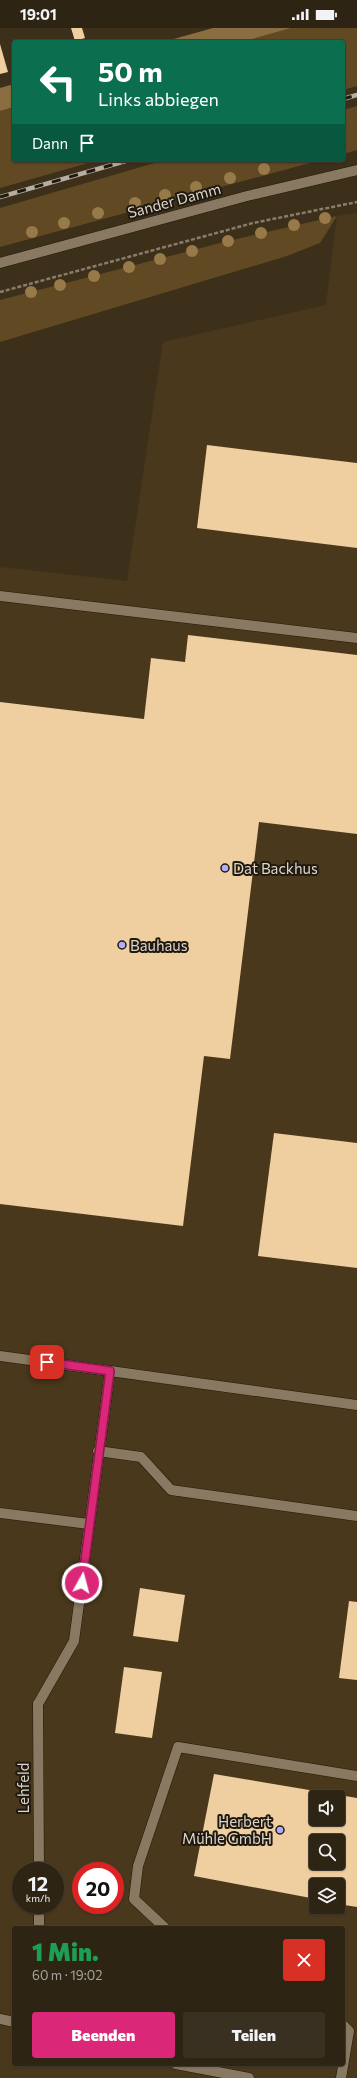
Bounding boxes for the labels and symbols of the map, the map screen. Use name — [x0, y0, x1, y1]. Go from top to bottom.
street label: Sander Damm — [125, 179, 223, 221]
place label: Dat Backhus — [233, 859, 318, 877]
marker: Dat Backhus — [220, 863, 230, 873]
place label: Bauhaus — [130, 936, 188, 954]
marker: Bauhaus — [117, 940, 127, 950]
pin — [30, 1345, 64, 1379]
position arrow — [61, 1562, 103, 1604]
street label: Lehfeld — [14, 1762, 32, 1814]
place label: Herbert Mühle GmbH — [182, 1812, 272, 1847]
marker: Herbert Mühle GmbH — [275, 1825, 285, 1835]
speed limit sign: 20 — [72, 1862, 124, 1914]

